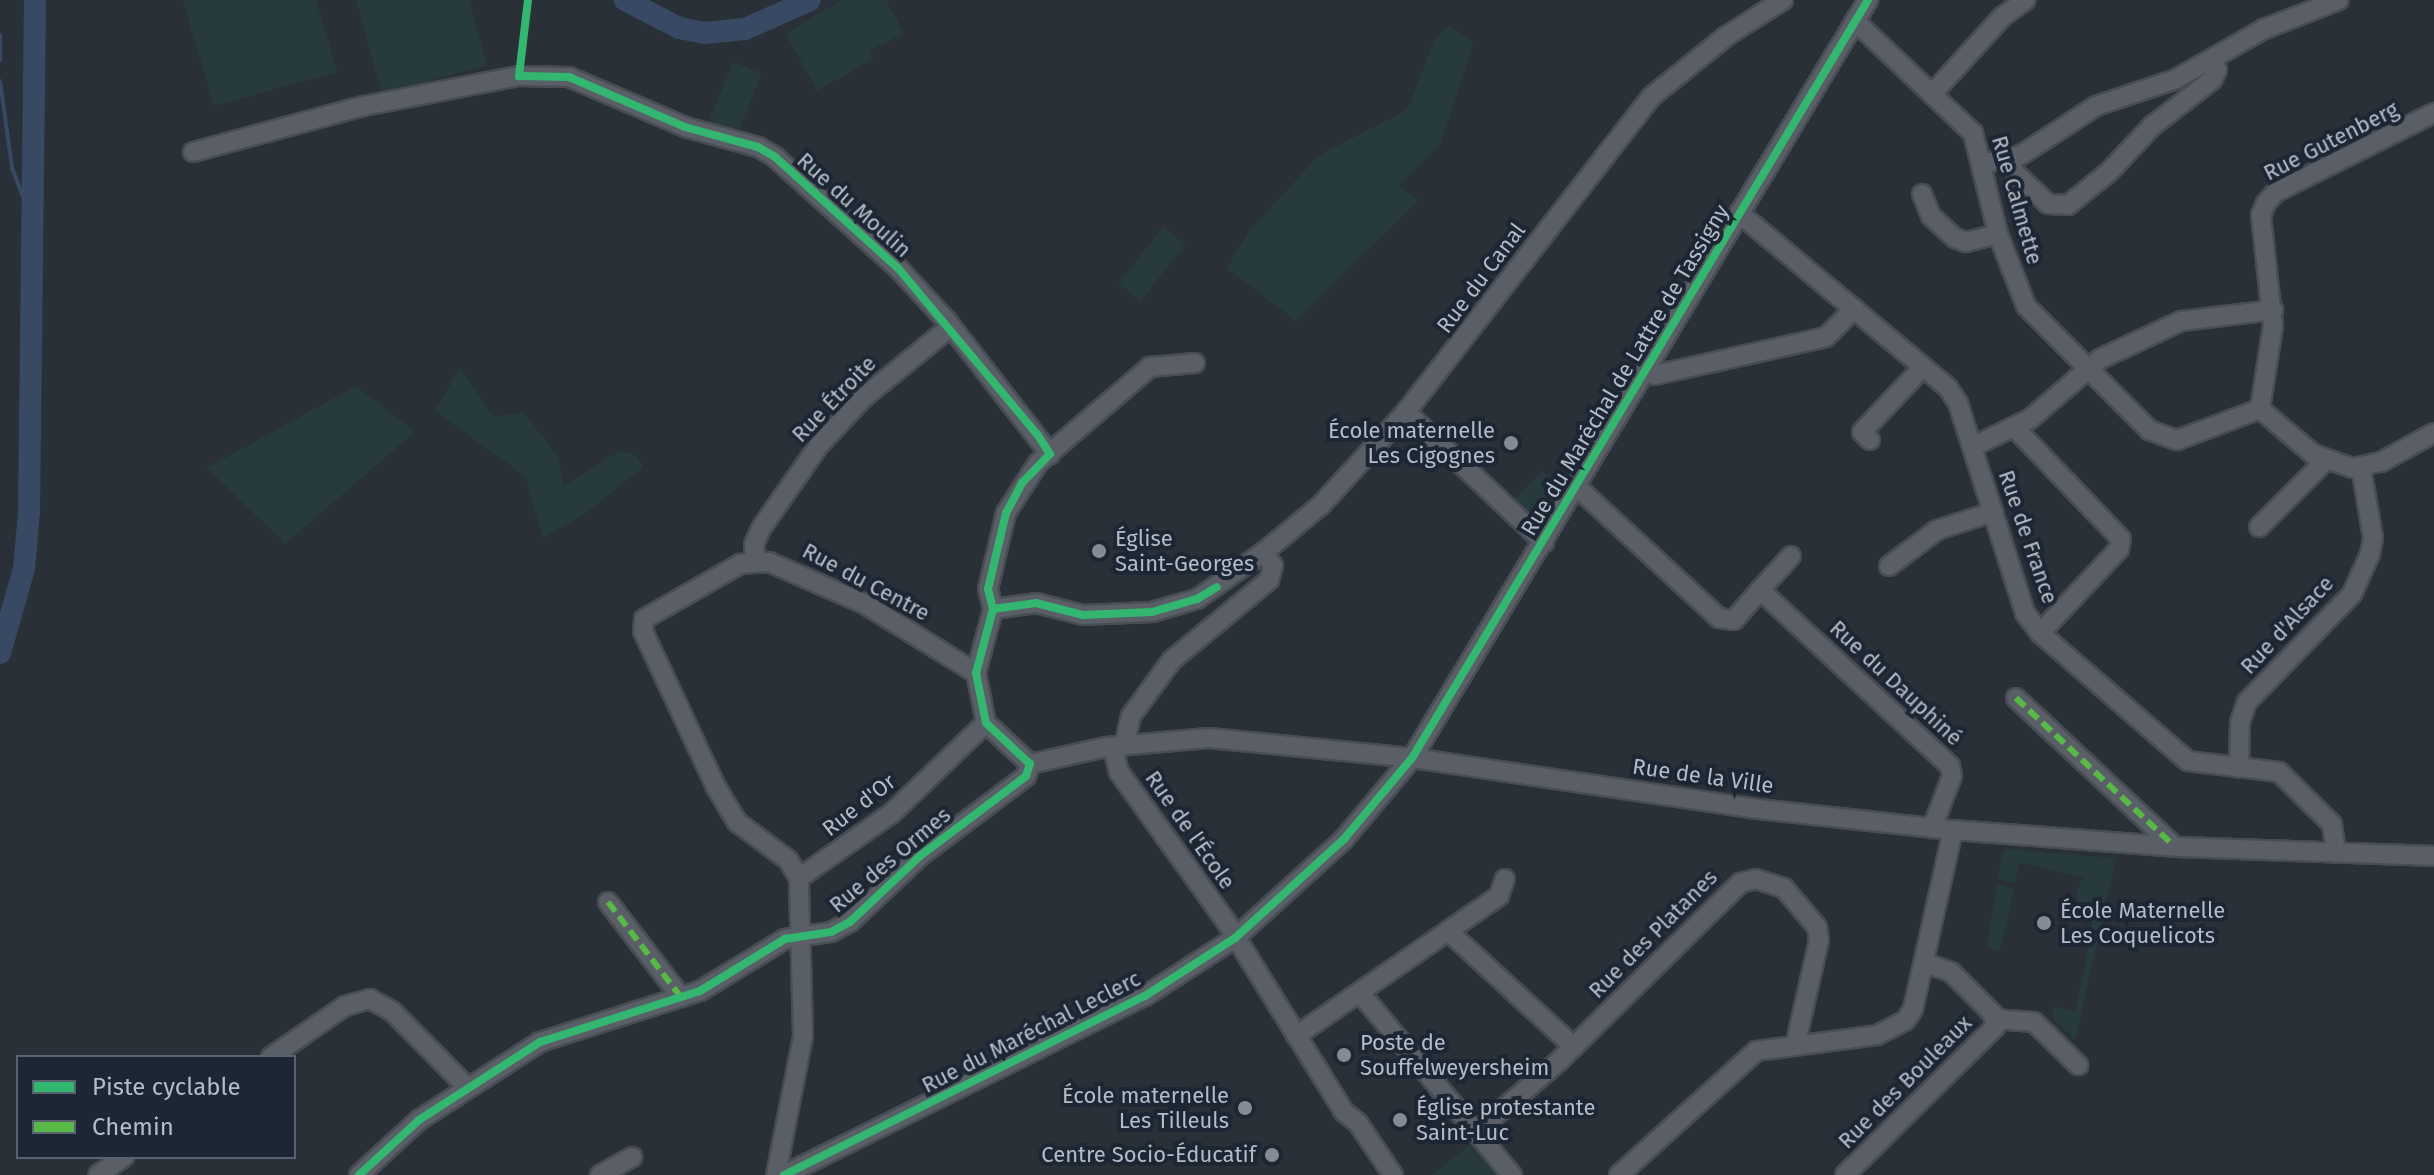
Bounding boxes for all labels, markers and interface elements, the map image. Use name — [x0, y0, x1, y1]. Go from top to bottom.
street label: Rue Gutenberg — [2259, 96, 2403, 186]
street label: Rue Calmette — [1986, 133, 2048, 267]
street label: Rue du Moulin — [792, 147, 916, 263]
street label: Rue du Maréchal de Lattre de Tassigny — [1515, 200, 1735, 540]
street label: Rue du Canal — [1431, 218, 1531, 338]
street label: Rue Étroite — [786, 350, 882, 448]
place label: École maternelle Les Cigognes — [1328, 417, 1495, 468]
marker: École maternelle Les Cigognes — [1502, 434, 1520, 452]
street label: Rue de France — [1993, 467, 2063, 607]
place label: Église Saint-Georges — [1115, 525, 1254, 576]
street label: Rue du Centre — [798, 537, 934, 627]
marker: Église Saint-Georges — [1090, 542, 1108, 560]
street label: Rue d'Alsace — [2235, 571, 2339, 679]
street label: Rue du Dauphiné — [1824, 615, 1968, 751]
street label: Rue de la Ville — [1631, 753, 1775, 799]
street label: Rue de l'École — [1139, 766, 1241, 894]
street label: Rue d'Or — [817, 768, 901, 842]
street label: Rue des Ormes — [824, 802, 956, 918]
street label: Rue des Platanes — [1583, 864, 1723, 1004]
place label: École Maternelle Les Coquelicots — [2060, 897, 2225, 948]
marker: École Maternelle Les Coquelicots — [2035, 914, 2053, 932]
street label: Rue du Maréchal Leclerc — [917, 965, 1145, 1099]
street label: Rue des Bouleaux — [1833, 1010, 1977, 1154]
place label: Poste de Souffelweyersheim — [1360, 1029, 1549, 1080]
marker: Poste de Souffelweyersheim — [1335, 1046, 1353, 1064]
legend — [16, 1055, 296, 1159]
text: Piste cyclable — [92, 1073, 241, 1101]
place label: École maternelle Les Tilleuls — [1062, 1082, 1229, 1134]
place label: Église protestante Saint-Luc — [1416, 1094, 1595, 1146]
marker: École maternelle Les Tilleuls — [1236, 1099, 1254, 1117]
marker: Église protestante Saint-Luc — [1391, 1111, 1409, 1129]
text: Chemin — [92, 1113, 174, 1141]
place label: Centre Socio-Éducatif — [1041, 1142, 1256, 1168]
marker: Centre Socio-Éducatif — [1263, 1146, 1281, 1164]

